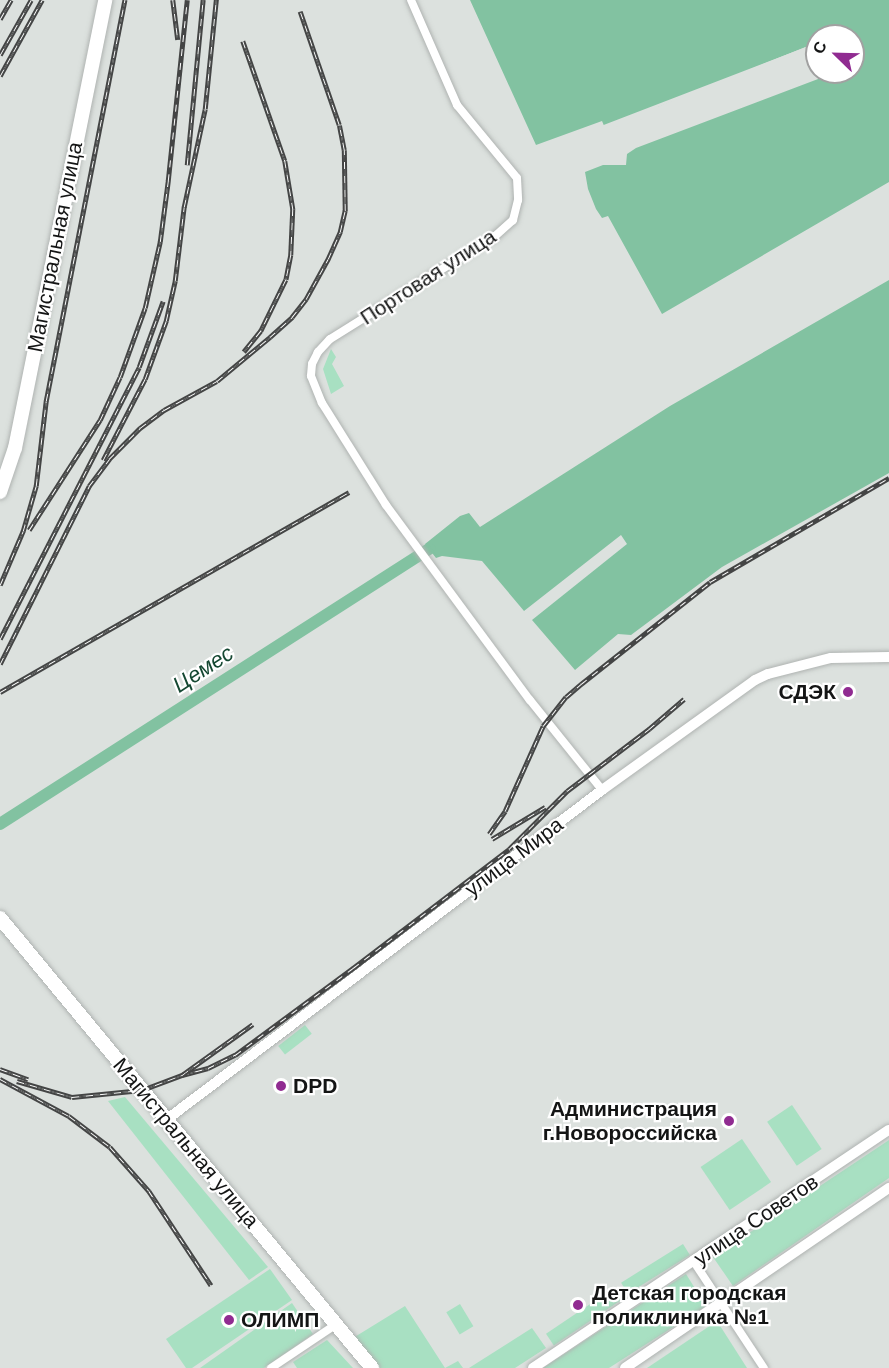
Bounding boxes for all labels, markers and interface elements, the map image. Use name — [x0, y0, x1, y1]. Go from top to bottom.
north arrow — [805, 24, 865, 84]
text: С — [810, 39, 830, 56]
street label: Магистральная улица — [22, 140, 88, 354]
street label: Портовая улица — [355, 224, 501, 330]
water label: Цемес — [168, 640, 238, 698]
place label: СДЭК — [778, 679, 836, 705]
marker: СДЭК — [841, 685, 855, 699]
street label: улица Мира — [460, 812, 568, 902]
street label: Магистральная улица — [108, 1053, 264, 1233]
place label: DPD — [293, 1073, 337, 1099]
marker: DPD — [274, 1079, 288, 1093]
place label: Администрация г.Новороссийска — [543, 1096, 717, 1146]
marker: Администрация г.Новороссийска — [722, 1114, 736, 1128]
street label: улица Советов — [689, 1169, 823, 1271]
place label: Детская городская поликлиника №1 — [592, 1280, 786, 1330]
marker: Детская городская поликлиника №1 — [569, 1296, 587, 1314]
place label: ОЛИМП — [241, 1307, 319, 1333]
marker: ОЛИМП — [222, 1313, 236, 1327]

